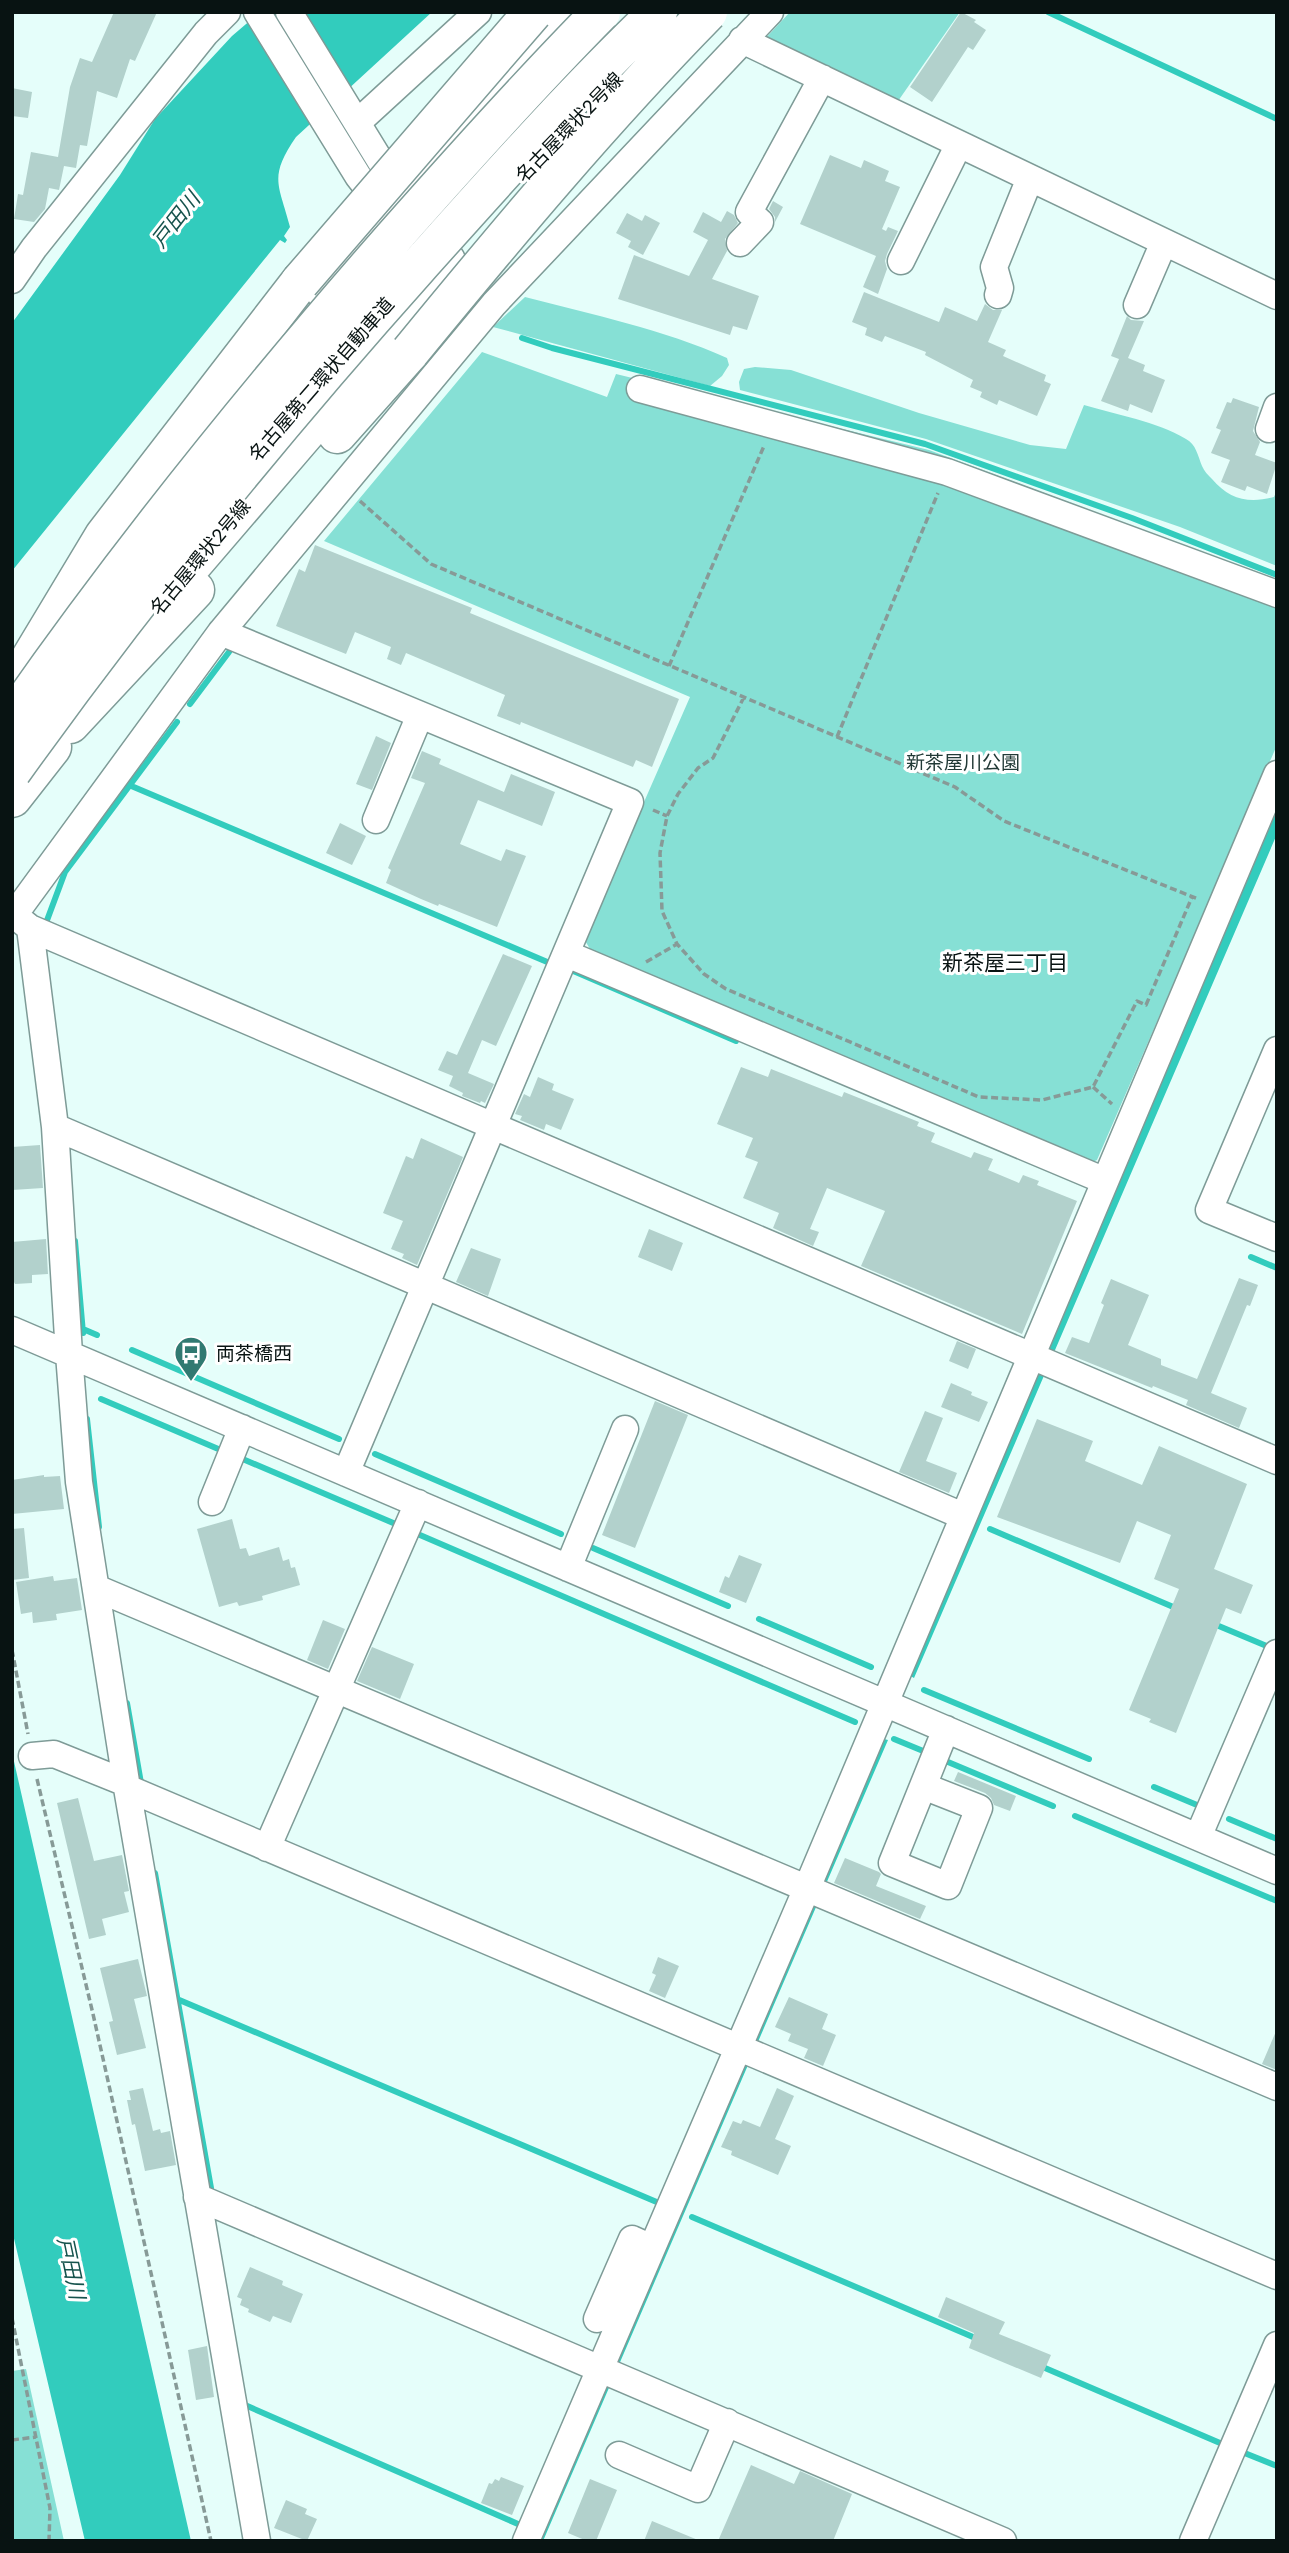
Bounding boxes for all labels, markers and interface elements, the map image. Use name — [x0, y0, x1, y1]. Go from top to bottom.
street label: 名古屋環状2号線 — [510, 66, 629, 188]
water label: 戸田川 — [145, 184, 208, 254]
street label: 名古屋第二環状自動車道 — [243, 292, 400, 467]
street label: 名古屋環状2号線 — [144, 494, 257, 621]
park label: 新茶屋川公園 — [906, 749, 1020, 776]
district label: 新茶屋三丁目 — [942, 948, 1068, 978]
bus stop icon: 両茶橋西 — [172, 1334, 210, 1383]
place label: 両茶橋西 — [216, 1340, 292, 1367]
water label: 戸田川 — [50, 2234, 93, 2304]

